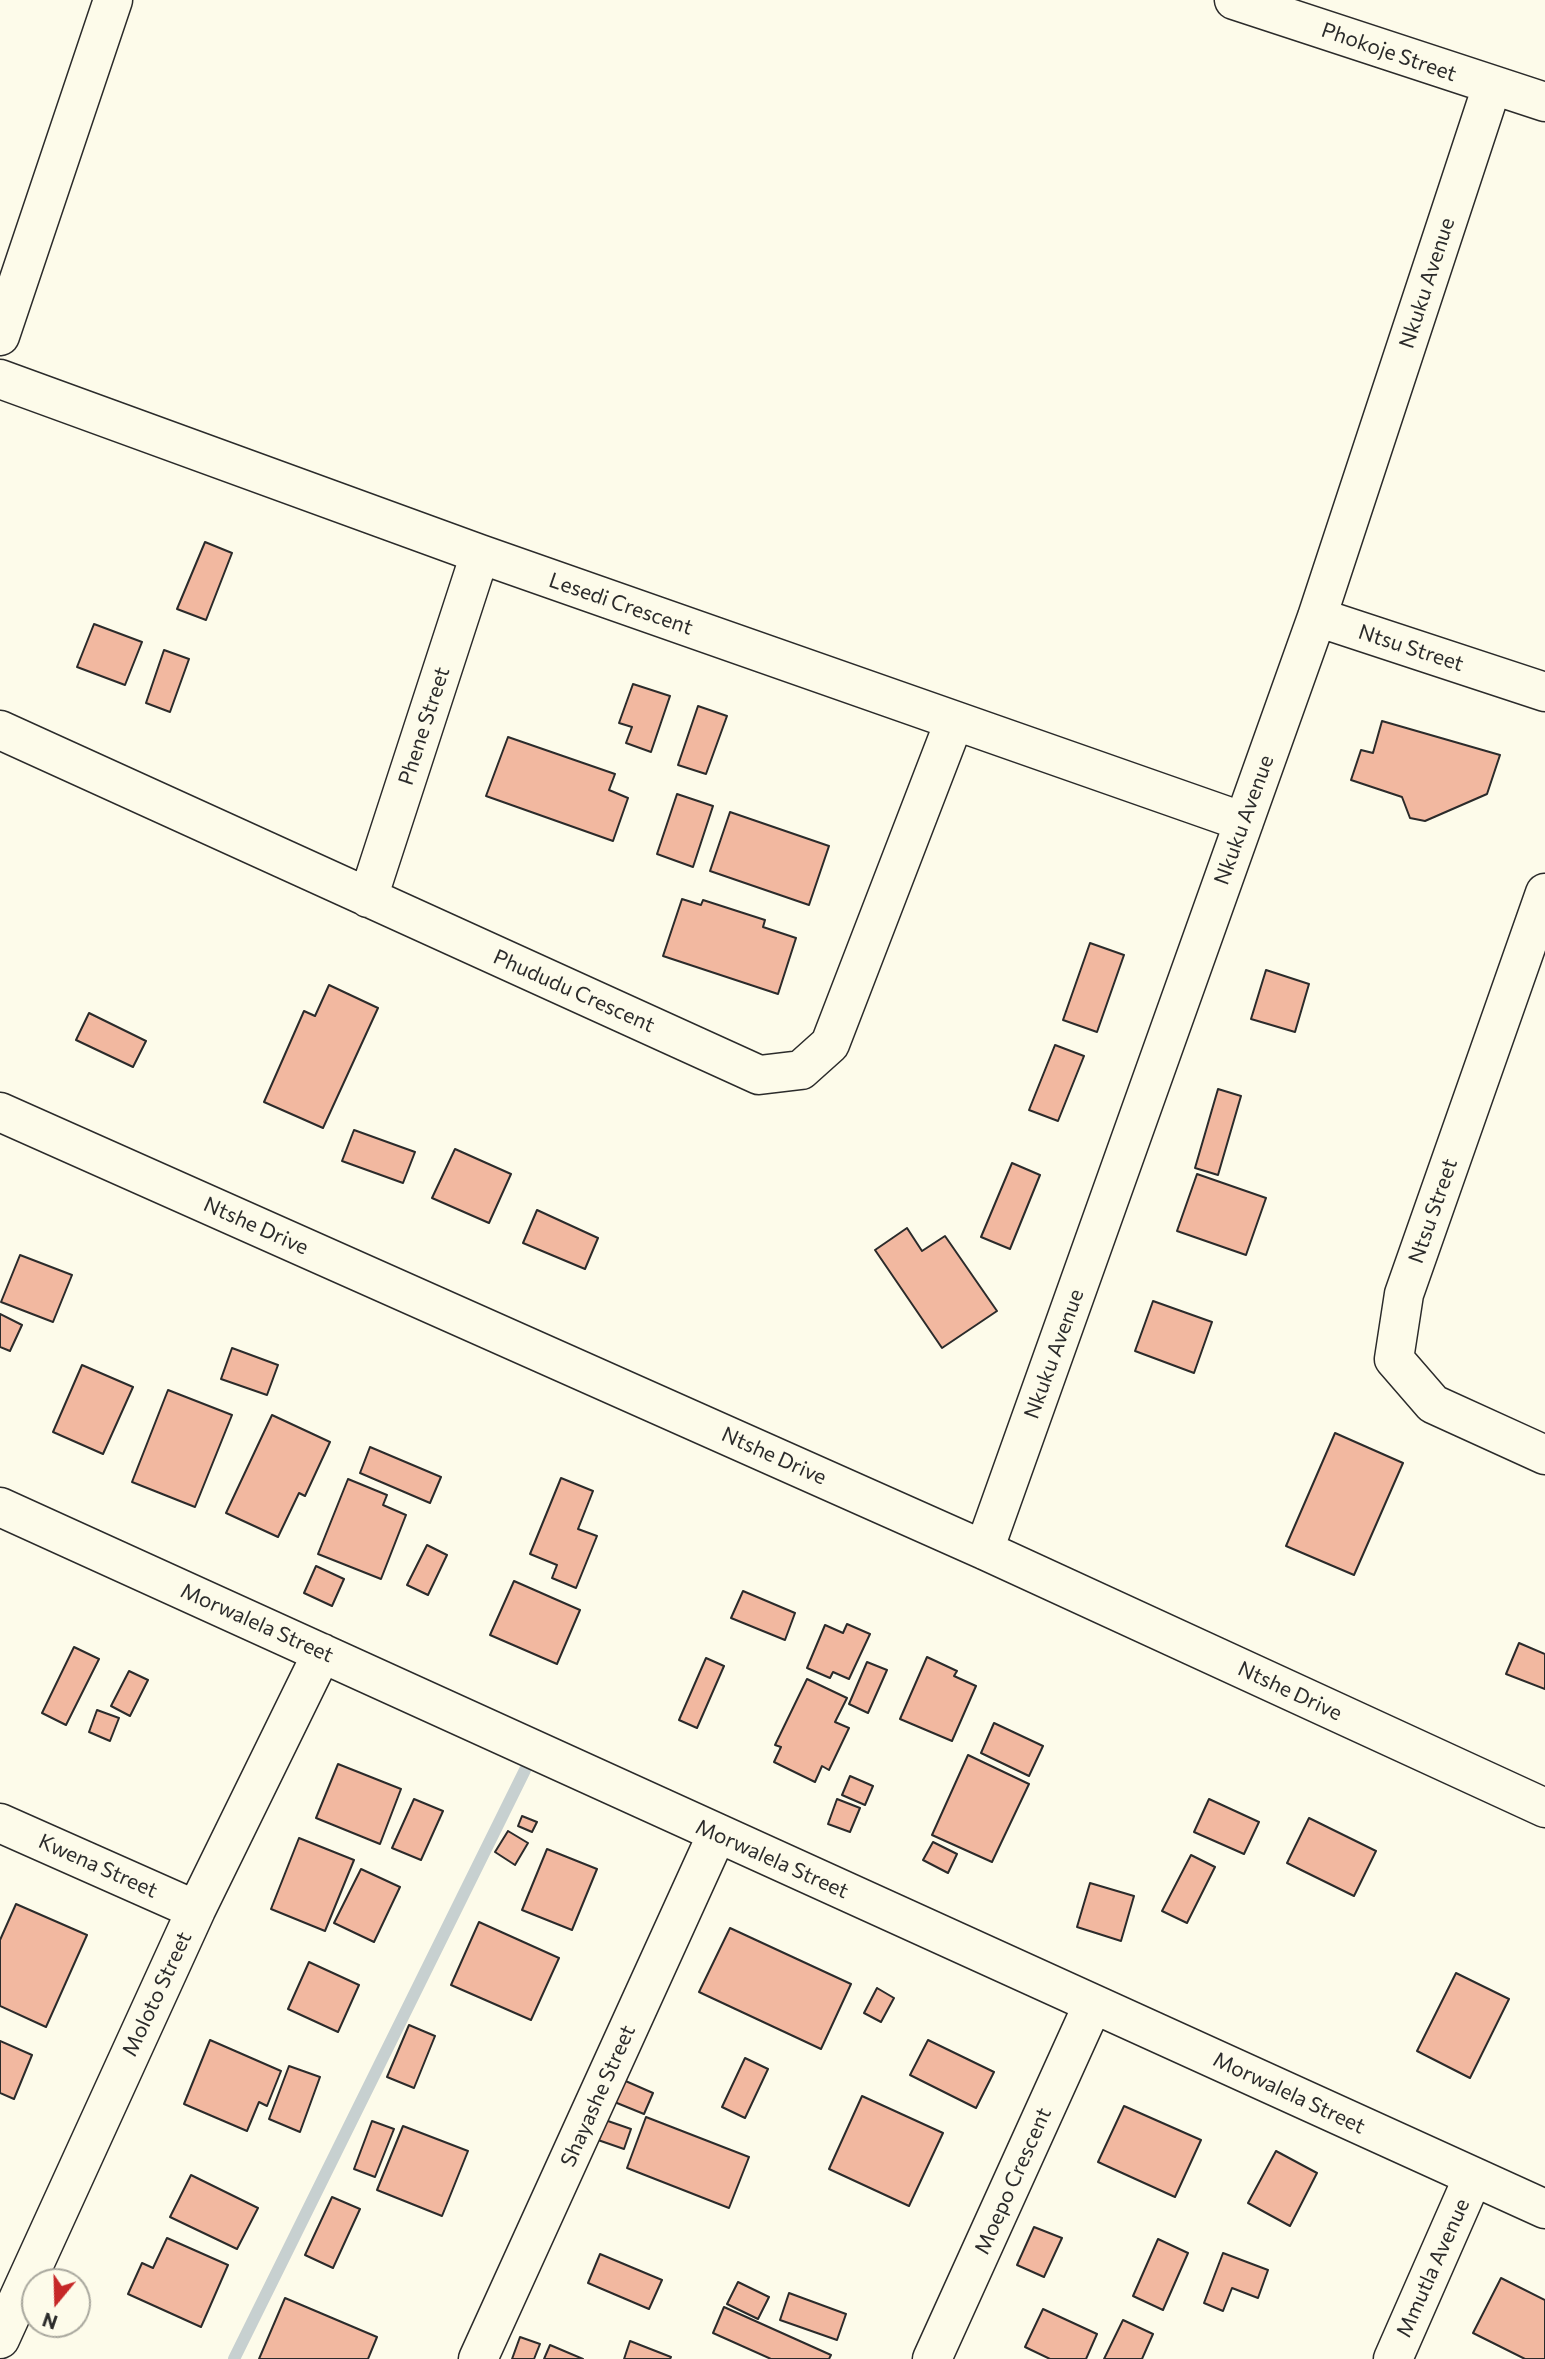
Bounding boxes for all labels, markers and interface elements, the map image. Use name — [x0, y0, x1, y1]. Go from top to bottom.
street label: Phokoje Street — [1318, 17, 1460, 87]
street label: Nkuku Avenue — [1394, 214, 1460, 352]
street label: Lesedi Crescent — [546, 568, 696, 640]
street label: Ntsu Street — [1355, 619, 1467, 677]
street label: Phene Street — [393, 664, 455, 788]
street label: Nkuku Avenue — [1209, 752, 1279, 888]
street label: Phududu Crescent — [489, 944, 659, 1038]
street label: Ntsu Street — [1403, 1155, 1463, 1267]
street label: Ntshe Drive — [200, 1192, 312, 1260]
street label: Nkuku Avenue — [1019, 1286, 1089, 1422]
street label: Ntshe Drive — [718, 1422, 830, 1490]
street label: Morwalela Street — [177, 1578, 337, 1668]
street label: Ntshe Drive — [1234, 1656, 1346, 1726]
street label: Morwalela Street — [692, 1814, 852, 1904]
street label: Kwena Street — [35, 1829, 161, 1903]
street label: Moloto Street — [117, 1928, 197, 2060]
street label: Shayashe Street — [555, 2021, 641, 2171]
street label: Morwalela Street — [1209, 2047, 1369, 2139]
street label: Moepo Crescent — [969, 2104, 1057, 2258]
street label: Mmutla Avenue — [1391, 2195, 1475, 2341]
north arrow — [21, 2268, 91, 2338]
text: N — [39, 2308, 60, 2335]

